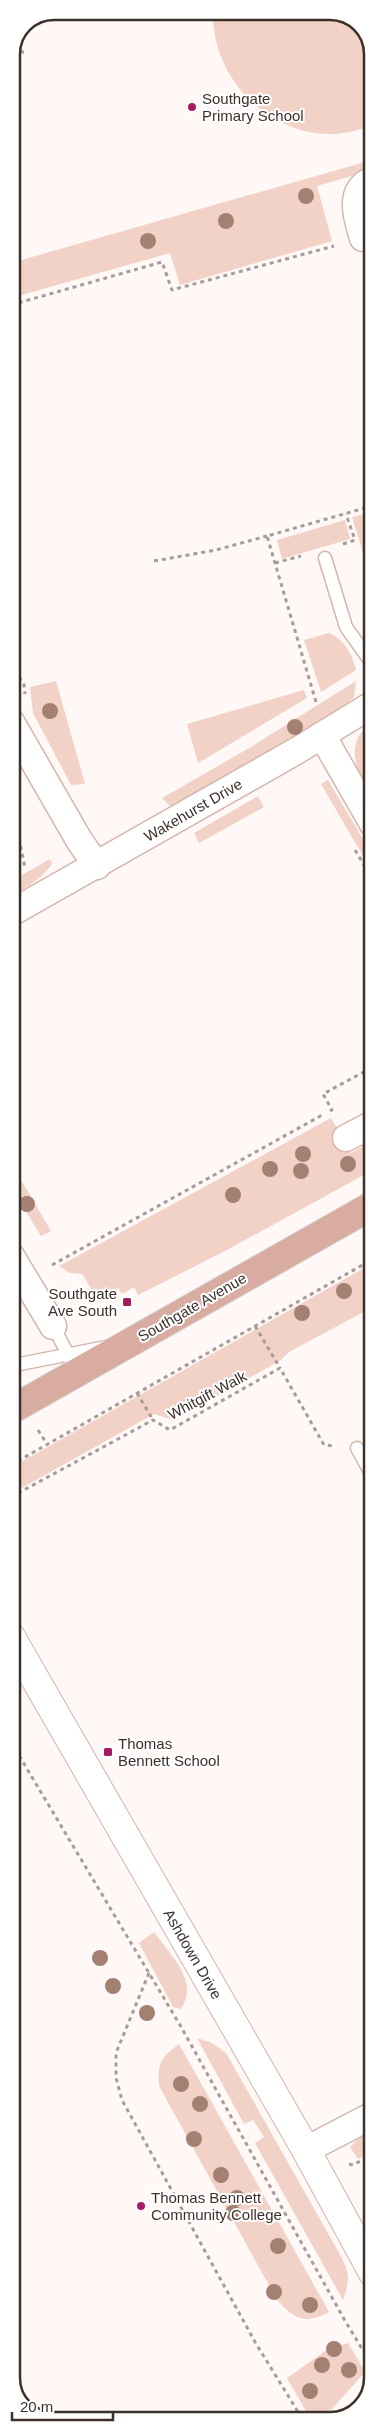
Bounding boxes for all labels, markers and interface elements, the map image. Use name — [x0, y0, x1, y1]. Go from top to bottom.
place label: Southgate Primary School — [202, 90, 304, 124]
marker: Southgate Primary School — [186, 101, 198, 113]
street label: Wakehurst Drive — [141, 775, 245, 845]
street label: Southgate Avenue — [135, 1269, 249, 1345]
place label: Southgate Ave South — [48, 1285, 117, 1319]
marker: Southgate Ave South — [121, 1296, 133, 1308]
street label: Whitgift Walk — [165, 1367, 250, 1423]
place label: Thomas Bennett School — [118, 1735, 220, 1769]
marker: Thomas Bennett School — [102, 1746, 114, 1758]
street label: Ashdown Drive — [160, 1906, 226, 2002]
place label: Thomas Bennett Community College — [151, 2189, 282, 2223]
marker: Thomas Bennett Community College — [135, 2200, 147, 2212]
scale bar — [12, 2390, 114, 2422]
text: 20 m — [20, 2398, 53, 2415]

